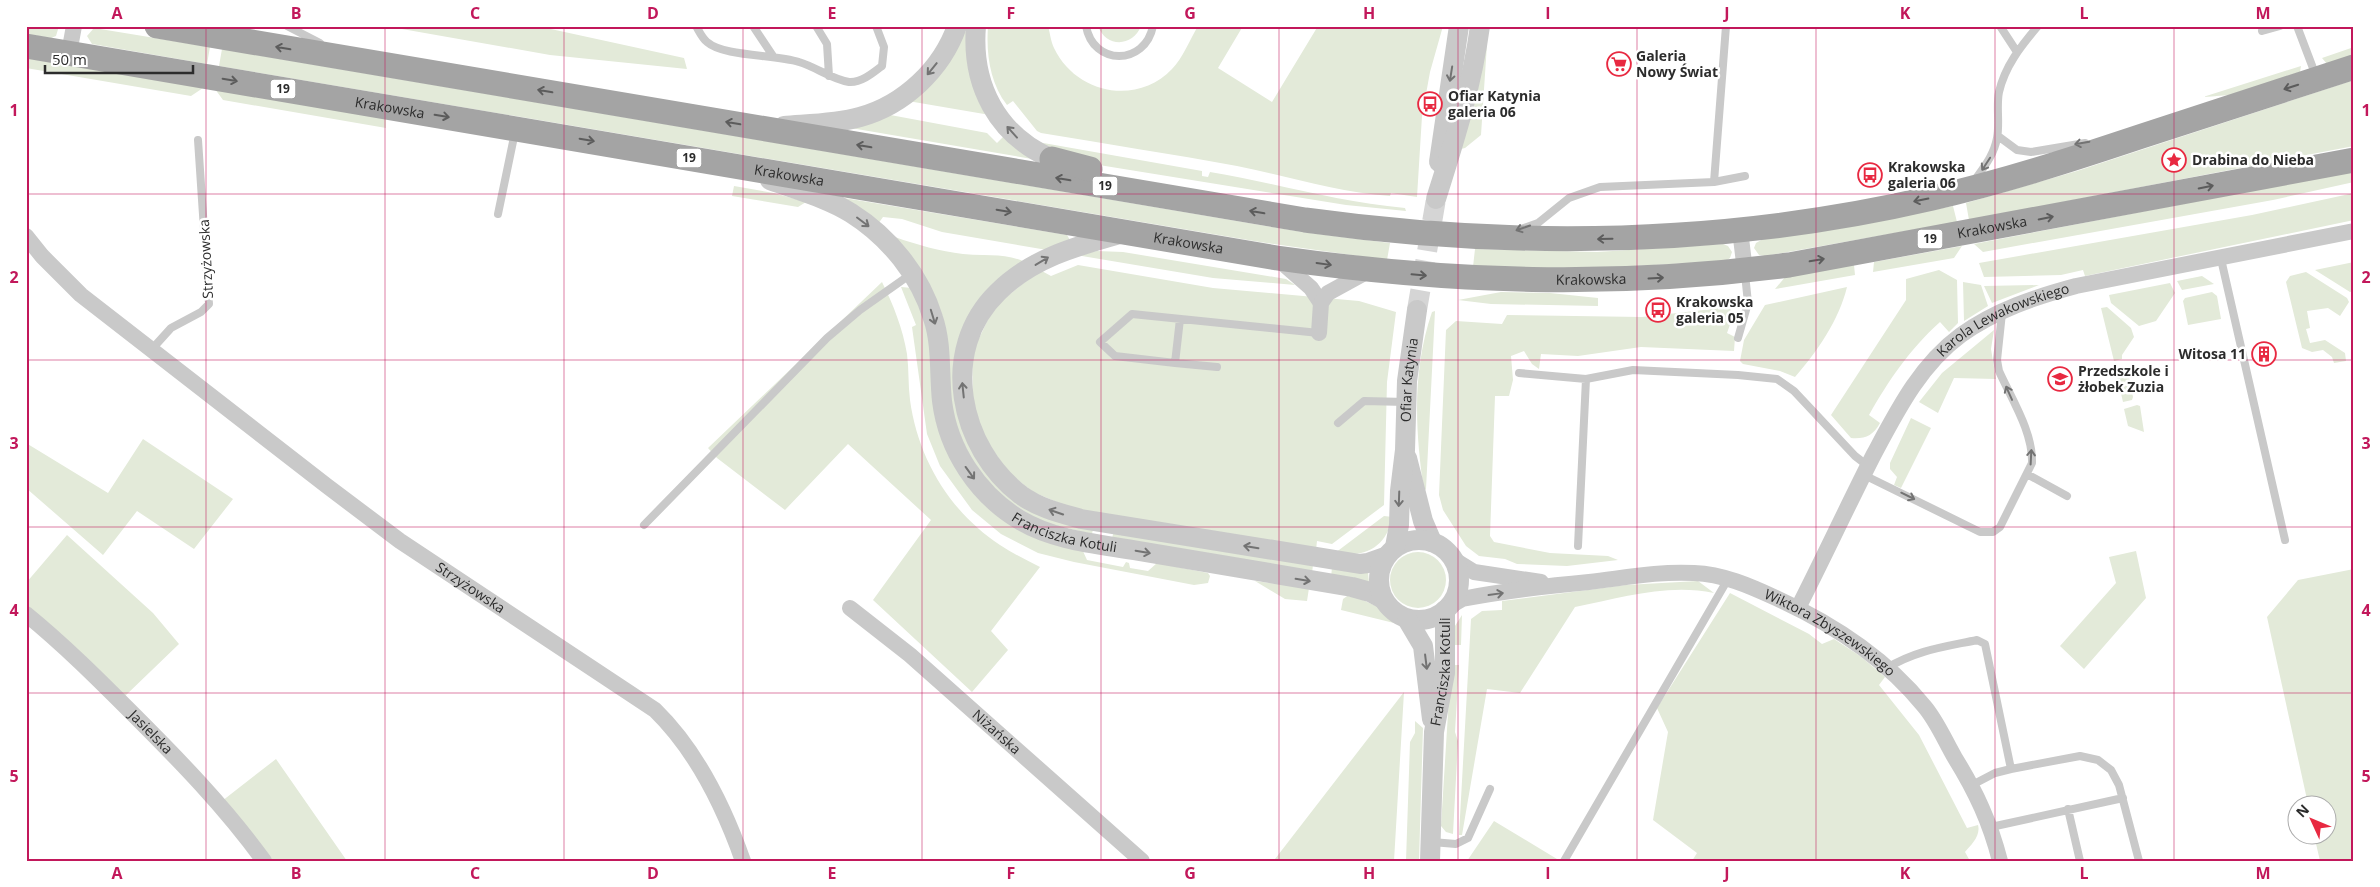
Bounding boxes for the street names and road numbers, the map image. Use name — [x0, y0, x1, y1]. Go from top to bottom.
road number: 19 — [270, 80, 296, 98]
street label: Krakowska — [354, 92, 426, 122]
road number: 19 — [676, 148, 702, 168]
street label: Krakowska — [753, 160, 826, 190]
road number: 19 — [1092, 177, 1118, 196]
street label: Krakowska — [1955, 211, 2028, 243]
street label: Strzyżowska — [194, 219, 217, 299]
street label: Krakowska — [1152, 227, 1225, 258]
road number: 19 — [1918, 230, 1942, 248]
street label: Krakowska — [1556, 269, 1627, 289]
street label: Karola Lewakowskiego — [1932, 278, 2071, 361]
street label: Ofiar Katynia — [1396, 336, 1422, 422]
street label: Franciszka Kotuli — [1008, 507, 1118, 556]
street label: Strzyżowska — [432, 557, 509, 617]
street label: Wiktora Zbyszewskiego — [1762, 584, 1900, 680]
street label: Franciszka Kotuli — [1425, 617, 1454, 727]
street label: Jasielska — [124, 704, 177, 758]
street label: Niżańska — [969, 705, 1025, 758]

